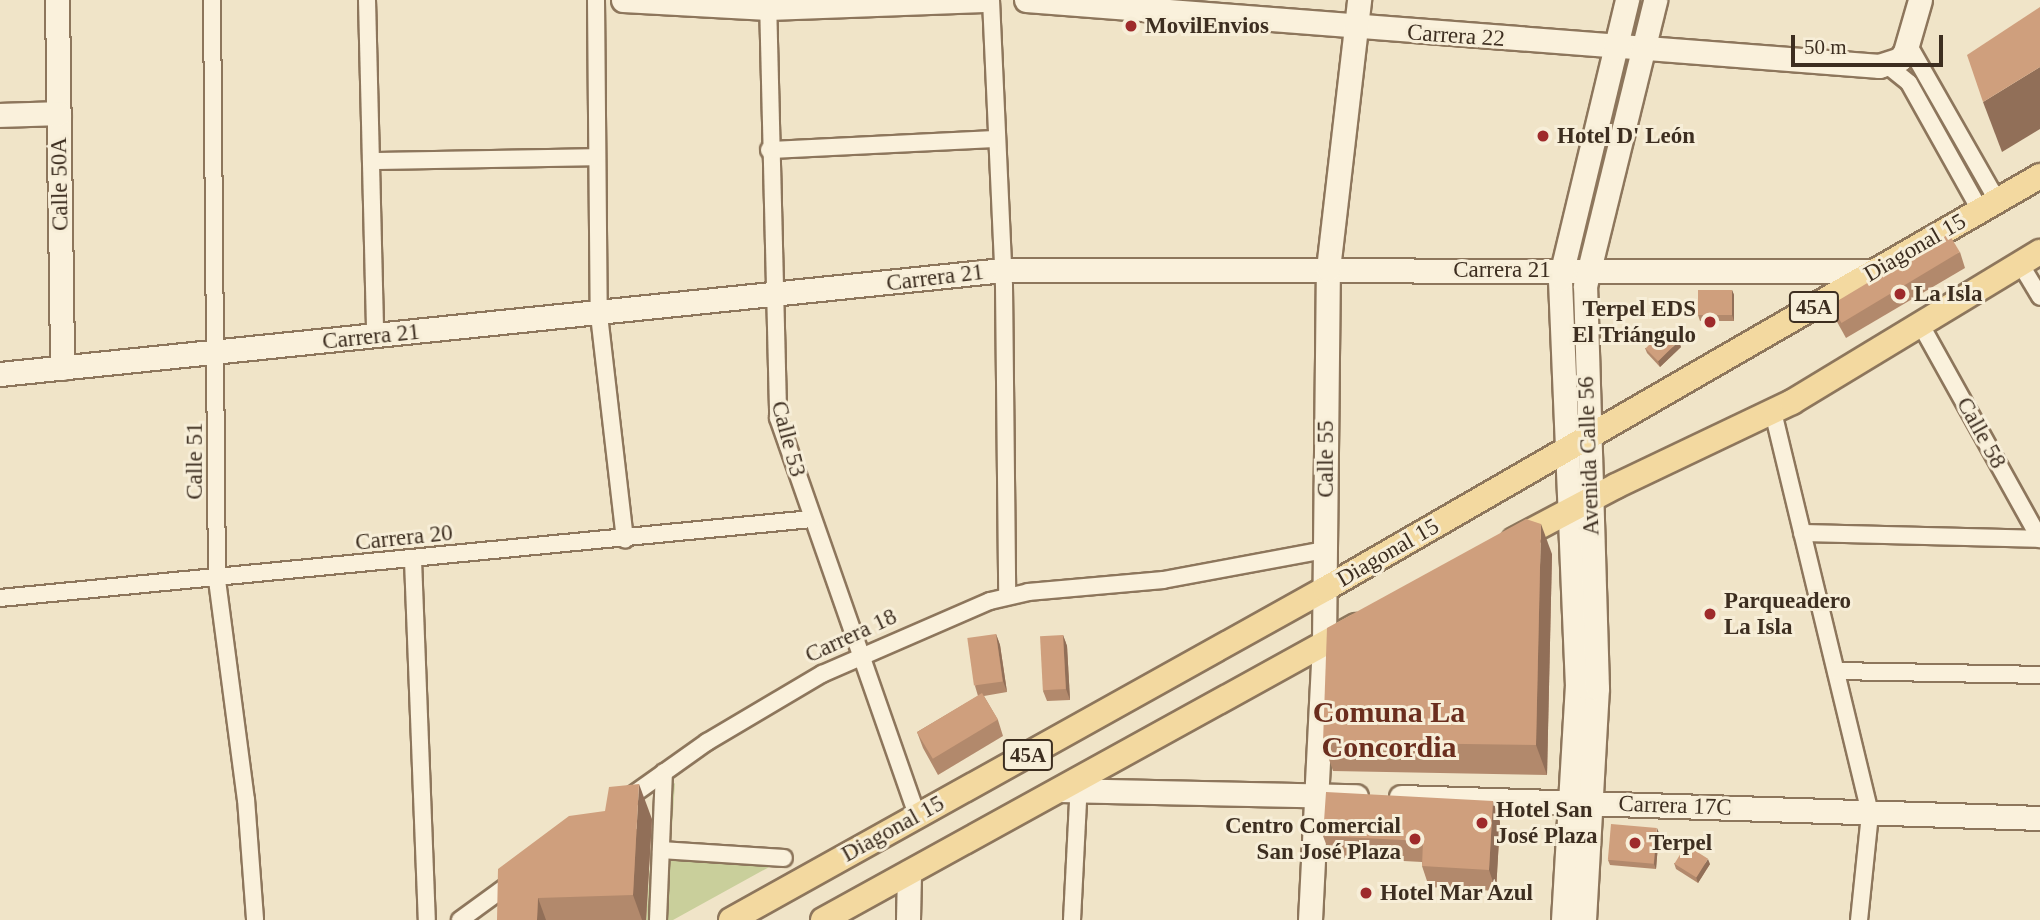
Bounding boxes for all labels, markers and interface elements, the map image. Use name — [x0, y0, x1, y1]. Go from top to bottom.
place label: MovilEnvios — [1145, 12, 1269, 40]
marker: MovilEnvios — [1123, 18, 1139, 34]
street label: Carrera 22 — [1406, 19, 1506, 53]
scale bar — [1795, 21, 1947, 65]
text: 50 m — [1804, 35, 1847, 59]
place label: Hotel D' León — [1557, 122, 1695, 150]
marker: Hotel D' León — [1535, 128, 1551, 144]
street label: Calle 50A — [45, 137, 75, 231]
street label: Diagonal 15 — [1859, 208, 1971, 288]
street label: Carrera 21 — [1453, 256, 1551, 284]
street label: Carrera 21 — [885, 258, 985, 298]
place label: La Isla — [1914, 280, 1982, 308]
marker: La Isla — [1892, 286, 1908, 302]
road number: 45A — [1788, 290, 1840, 324]
place label: Terpel EDS El Triángulo — [1572, 295, 1696, 349]
marker: Terpel EDS El Triángulo — [1702, 314, 1718, 330]
street label: Carrera 21 — [321, 318, 421, 356]
street label: Avenida Calle 56 — [1572, 376, 1606, 536]
street label: Calle 58 — [1950, 393, 2012, 473]
street label: Calle 53 — [765, 398, 811, 480]
street label: Calle 55 — [1312, 420, 1340, 498]
street label: Calle 51 — [181, 422, 209, 500]
street label: Diagonal 15 — [1332, 513, 1444, 593]
street label: Carrera 20 — [354, 519, 454, 557]
place label: Parqueadero La Isla — [1724, 587, 1851, 641]
street label: Carrera 18 — [801, 603, 901, 669]
marker: Parqueadero La Isla — [1702, 606, 1718, 622]
district label: Comuna La Concordia — [1313, 694, 1465, 764]
road number: 45A — [1002, 738, 1054, 772]
street label: Diagonal 15 — [837, 790, 949, 868]
street label: Carrera 17C — [1618, 790, 1732, 822]
place label: Hotel San José Plaza — [1496, 796, 1598, 850]
place label: Centro Comercial San José Plaza — [1225, 812, 1401, 866]
marker: Hotel San José Plaza — [1474, 815, 1490, 831]
place label: Terpel — [1649, 829, 1712, 857]
marker: Centro Comercial San José Plaza — [1407, 831, 1423, 847]
marker: Terpel — [1627, 835, 1643, 851]
place label: Hotel Mar Azul — [1380, 879, 1535, 907]
marker: Hotel Mar Azul — [1358, 885, 1374, 901]

